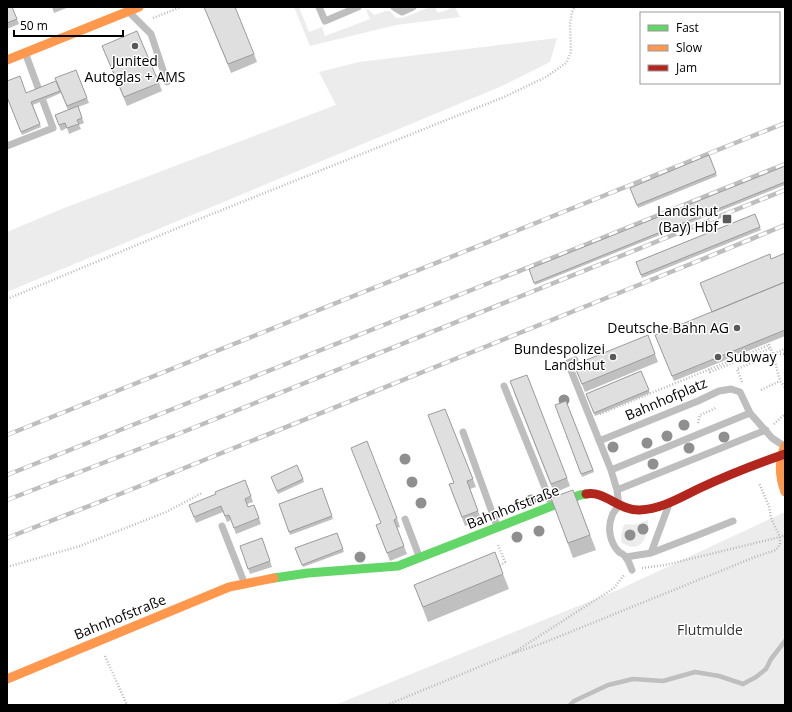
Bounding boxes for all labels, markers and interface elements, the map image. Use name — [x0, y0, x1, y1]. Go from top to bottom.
scale bar — [14, 12, 123, 38]
legend — [640, 12, 780, 84]
text: 50 m — [20, 17, 48, 34]
text: Fast — [676, 19, 699, 36]
text: Slow — [676, 39, 703, 56]
marker: Junited Autoglas + AMS — [130, 41, 140, 51]
place label: Junited Autoglas + AMS — [85, 51, 185, 86]
text: Jam — [675, 59, 697, 76]
place label: Landshut (Bay) Hbf — [657, 201, 719, 236]
marker: Landshut (Bay) Hbf — [721, 213, 733, 225]
place label: Deutsche Bahn AG — [607, 318, 729, 337]
marker: Deutsche Bahn AG — [732, 323, 742, 333]
place label: Bundespolizei Landshut — [514, 339, 605, 374]
place label: Subway — [726, 347, 777, 366]
marker: Bundespolizei Landshut — [608, 352, 618, 362]
marker: Subway — [713, 352, 723, 362]
street label: Bahnhofplatz — [622, 373, 710, 424]
street label: Bahnhofstraße — [464, 480, 562, 533]
street label: Bahnhofstraße — [71, 589, 169, 644]
park label: Flutmulde — [677, 620, 743, 639]

